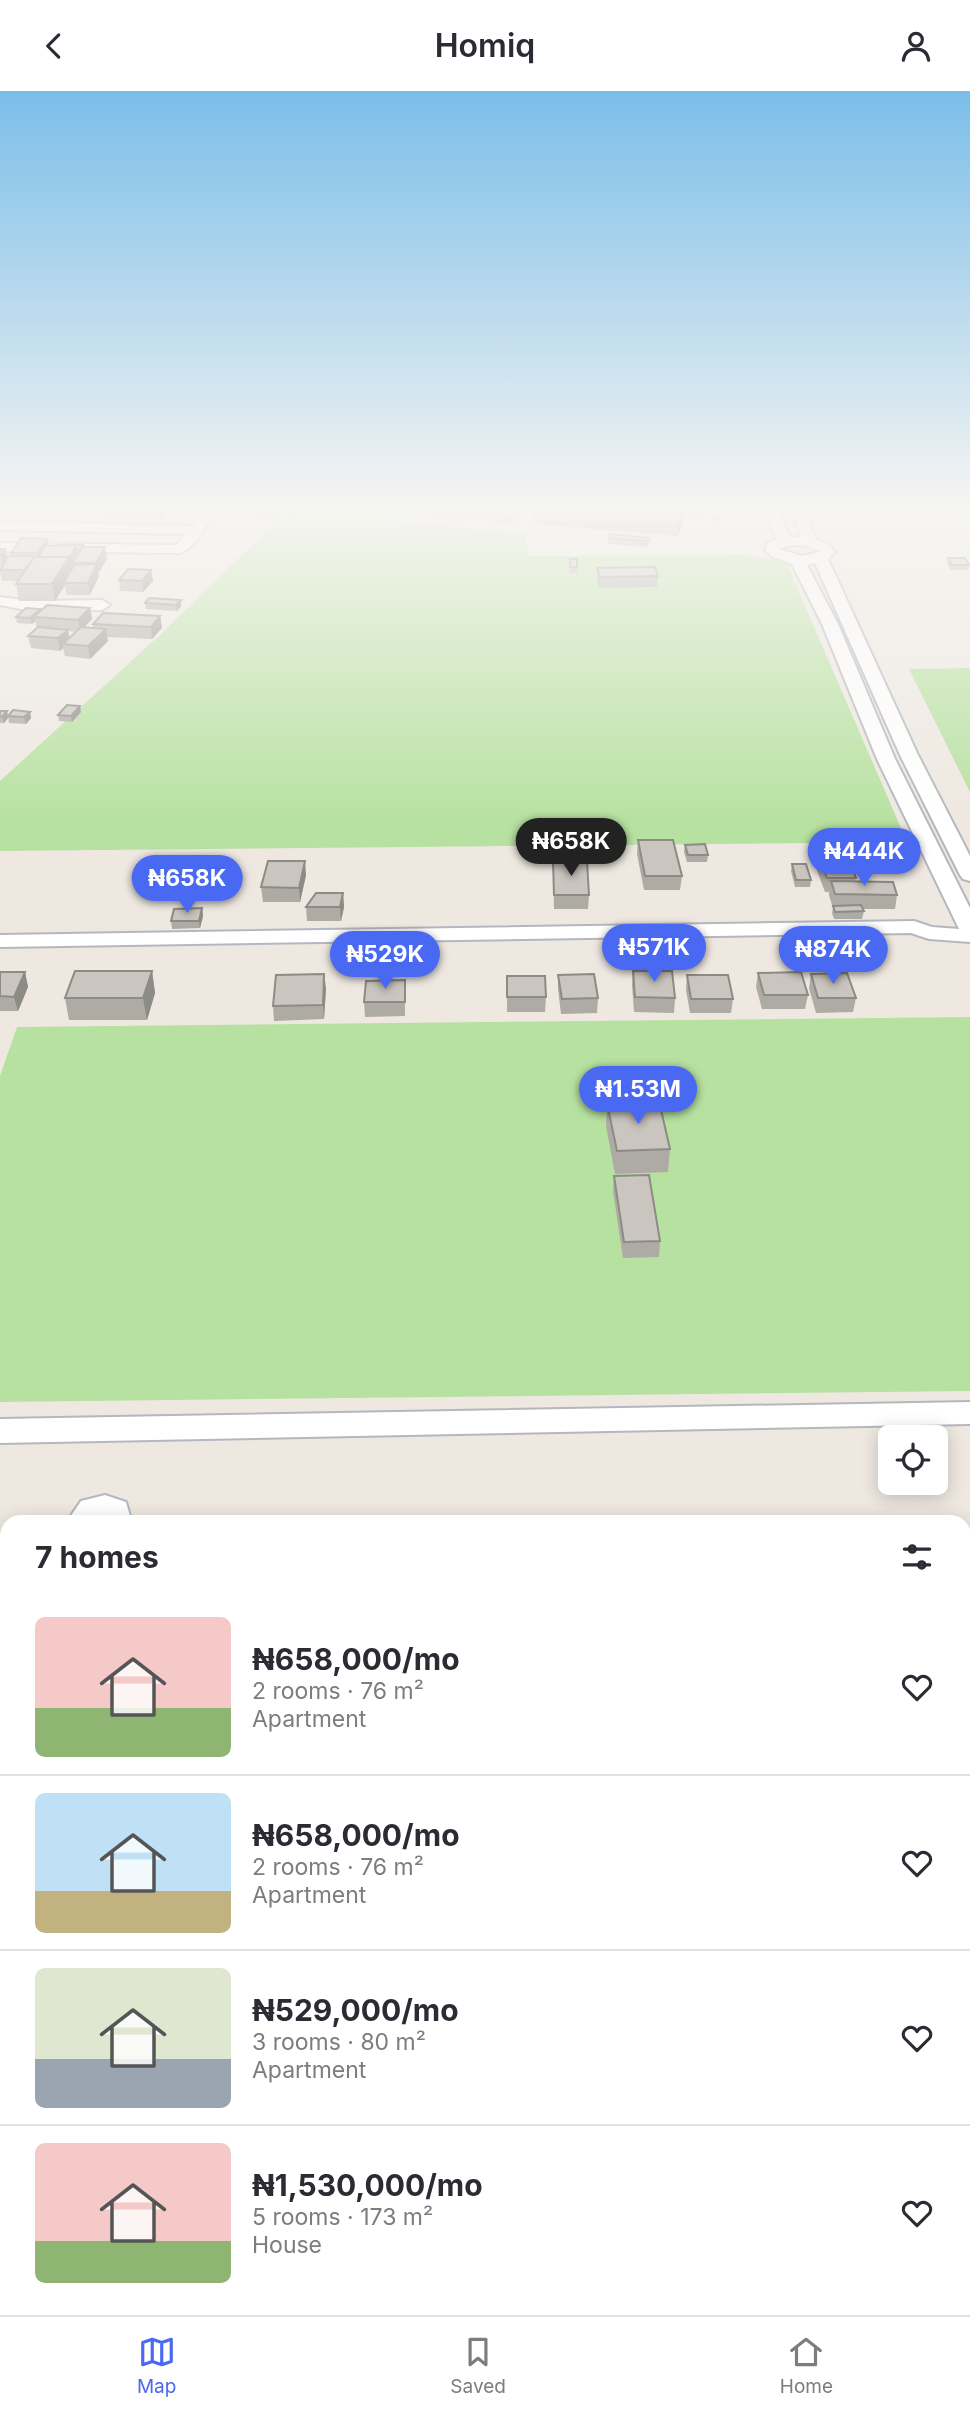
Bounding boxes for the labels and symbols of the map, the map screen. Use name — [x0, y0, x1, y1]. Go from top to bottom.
pin: ₦658K — [522, 819, 620, 878]
pin: ₦444K — [815, 829, 913, 888]
pin: ₦658K — [138, 855, 236, 915]
pin: ₦571K — [605, 925, 703, 984]
pin: ₦874K — [784, 927, 882, 986]
pin: ₦529K — [336, 932, 434, 991]
pin: ₦1.53M — [581, 1067, 695, 1126]

